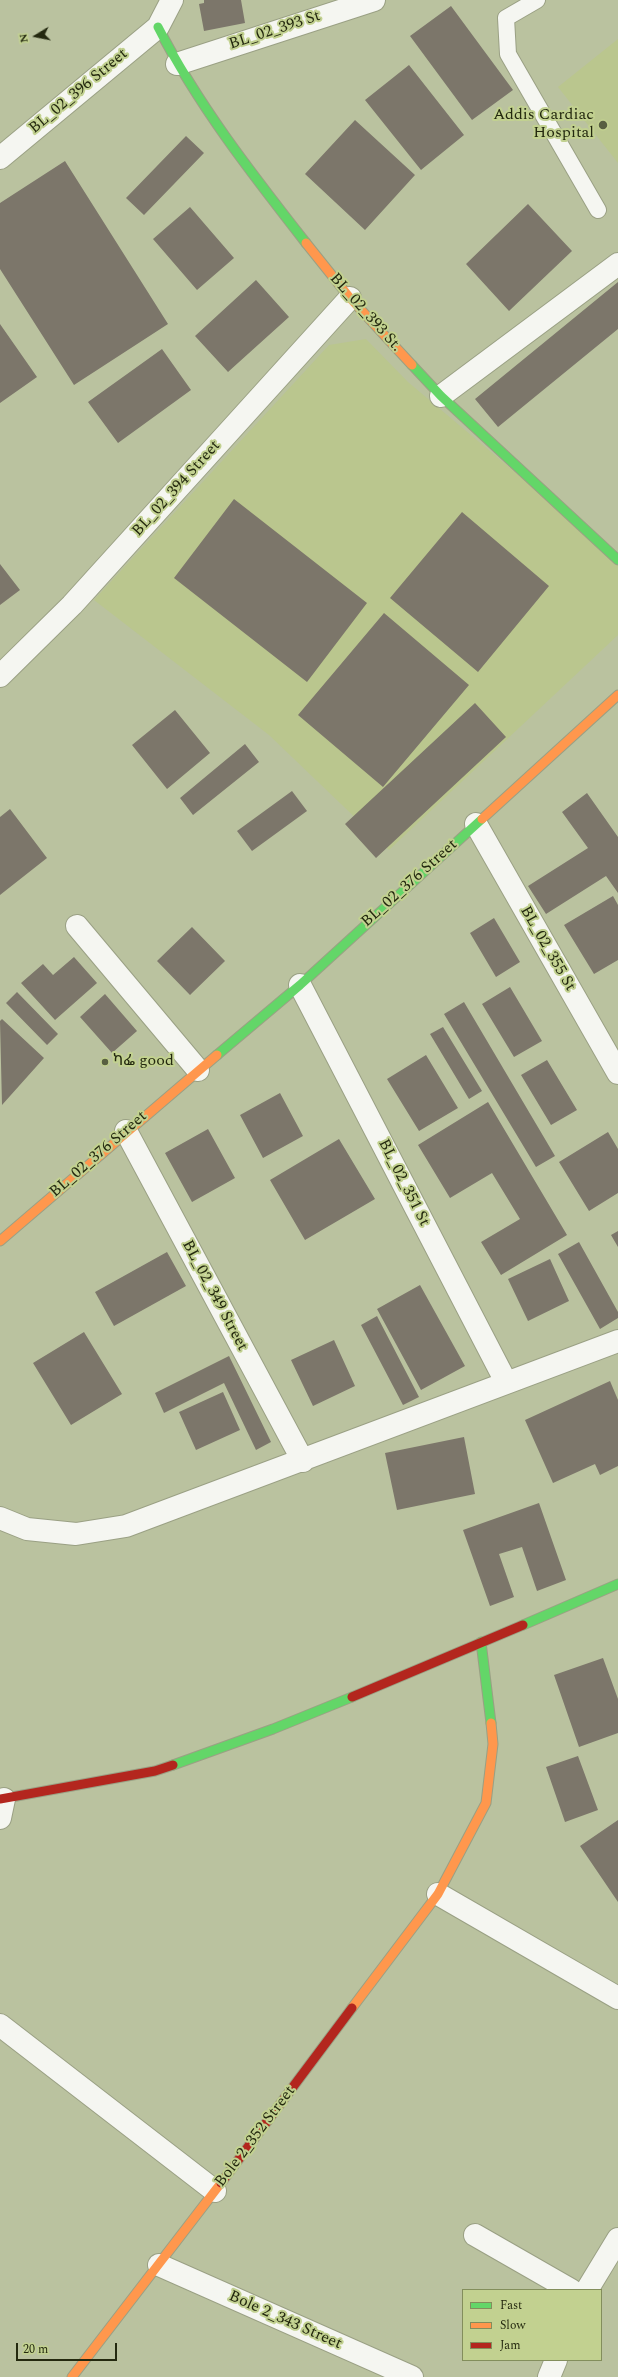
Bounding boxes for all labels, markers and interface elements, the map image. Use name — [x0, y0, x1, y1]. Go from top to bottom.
street label: BL_02_393 St — [227, 7, 323, 55]
north arrow — [16, 16, 56, 56]
text: N — [15, 32, 33, 44]
street label: BL_02_396 Street — [26, 45, 132, 139]
place label: Addis Cardiac Hospital — [493, 106, 594, 144]
marker: Addis Cardiac Hospital — [597, 119, 609, 131]
street label: BL_02_393 St. — [325, 270, 405, 356]
street label: BL_02_394 Street — [129, 437, 225, 541]
street label: BL_02_376 Street — [358, 836, 462, 932]
street label: BL_02_355 St — [515, 903, 579, 995]
place label: ካፌ good — [113, 1052, 174, 1072]
marker: ካፌ good — [100, 1057, 110, 1067]
street label: BL_02_376 Street — [46, 1108, 152, 1202]
street label: BL_02_351 St — [373, 1136, 433, 1230]
street label: BL_02_349 Street — [177, 1237, 251, 1355]
street label: Bole 2_352 Street — [212, 2083, 300, 2191]
street label: Bole 2_343 Street — [225, 2287, 345, 2355]
legend — [462, 2289, 602, 2361]
text: Fast — [500, 2296, 522, 2315]
text: Slow — [500, 2316, 525, 2335]
scale bar — [18, 2335, 119, 2361]
text: Jam — [500, 2336, 521, 2355]
text: 20 m — [23, 2340, 48, 2359]

